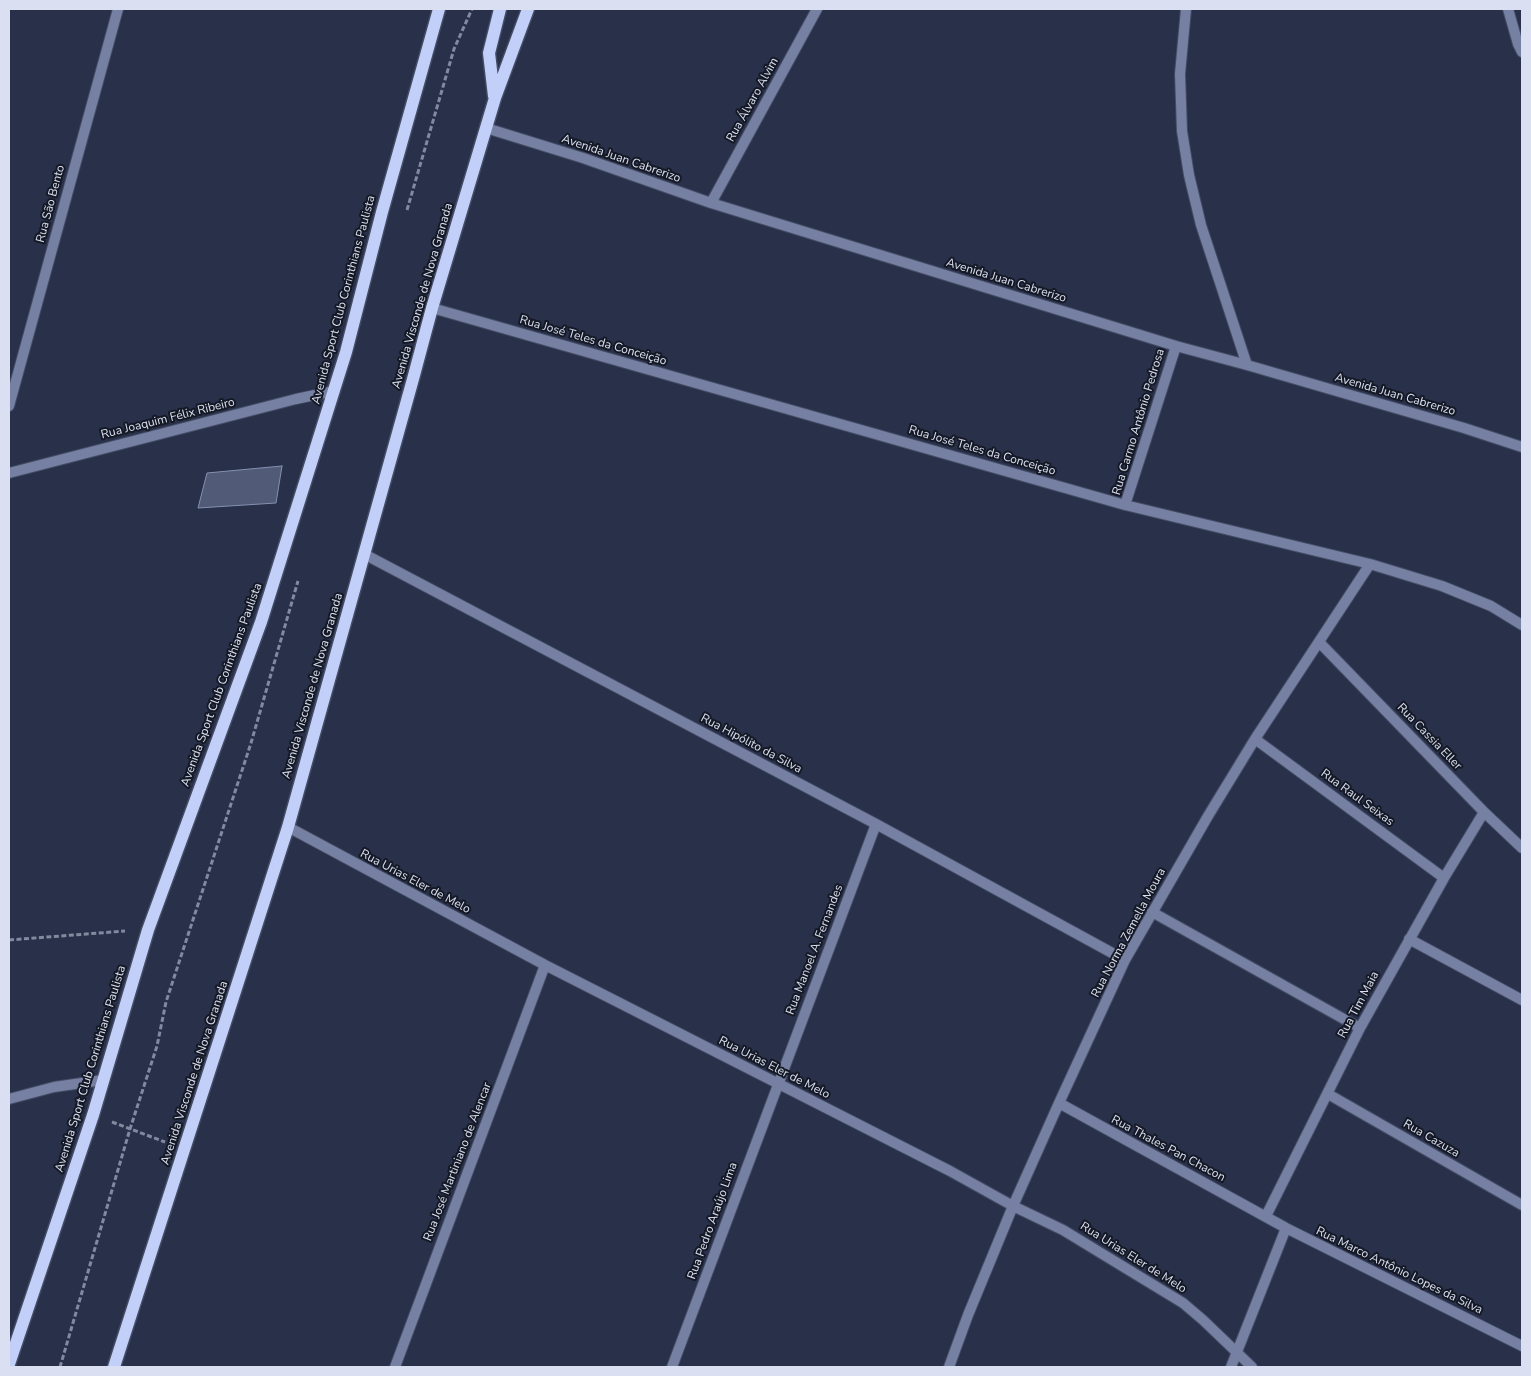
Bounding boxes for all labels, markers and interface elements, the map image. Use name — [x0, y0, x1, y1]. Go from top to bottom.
street label: Rua Álvaro Alvim — [724, 55, 782, 145]
street label: Avenida Juan Cabrerizo — [560, 132, 682, 186]
street label: Rua São Bento — [34, 164, 68, 244]
street label: Avenida Sport Club Corinthians Paulista — [309, 194, 379, 406]
street label: Avenida Visconde de Nova Granada — [390, 202, 456, 390]
street label: Avenida Juan Cabrerizo — [944, 256, 1068, 306]
street label: Rua José Teles da Conceição — [518, 313, 668, 369]
street label: Rua Carmo Antônio Pedrosa — [1110, 347, 1168, 497]
street label: Avenida Juan Cabrerizo — [1333, 371, 1457, 419]
street label: Rua Joaquim Félix Ribeiro — [100, 395, 236, 443]
street label: Rua José Teles da Conceição — [907, 423, 1057, 479]
street label: Avenida Sport Club Corinthians Paulista — [178, 581, 266, 789]
street label: Avenida Visconde de Nova Granada — [280, 592, 346, 780]
street label: Rua Cassia Eller — [1394, 701, 1464, 773]
street label: Rua Hipólito da Silva — [698, 711, 804, 777]
street label: Rua Raul Seixas — [1318, 767, 1396, 829]
street label: Rua Urias Eler de Melo — [357, 847, 473, 917]
street label: Rua Norma Zemella Moura — [1089, 866, 1169, 1000]
street label: Rua Manoel A. Fernandes — [783, 883, 847, 1017]
street label: Avenida Sport Club Corinthians Paulista — [53, 964, 129, 1174]
street label: Rua Tim Maia — [1335, 969, 1383, 1041]
street label: Avenida Visconde de Nova Granada — [158, 979, 232, 1167]
street label: Rua Urias Eler de Melo — [716, 1034, 832, 1102]
street label: Rua José Martiniano de Alencar — [421, 1081, 495, 1243]
street label: Rua Thales Pan Chacon — [1109, 1113, 1227, 1185]
street label: Rua Cazuza — [1400, 1117, 1462, 1161]
street label: Rua Pedro Araújo Lima — [685, 1161, 741, 1281]
street label: Rua Urias Eler de Melo — [1077, 1219, 1189, 1297]
street label: Rua Marco Antônio Lopes da Silva — [1313, 1224, 1485, 1318]

